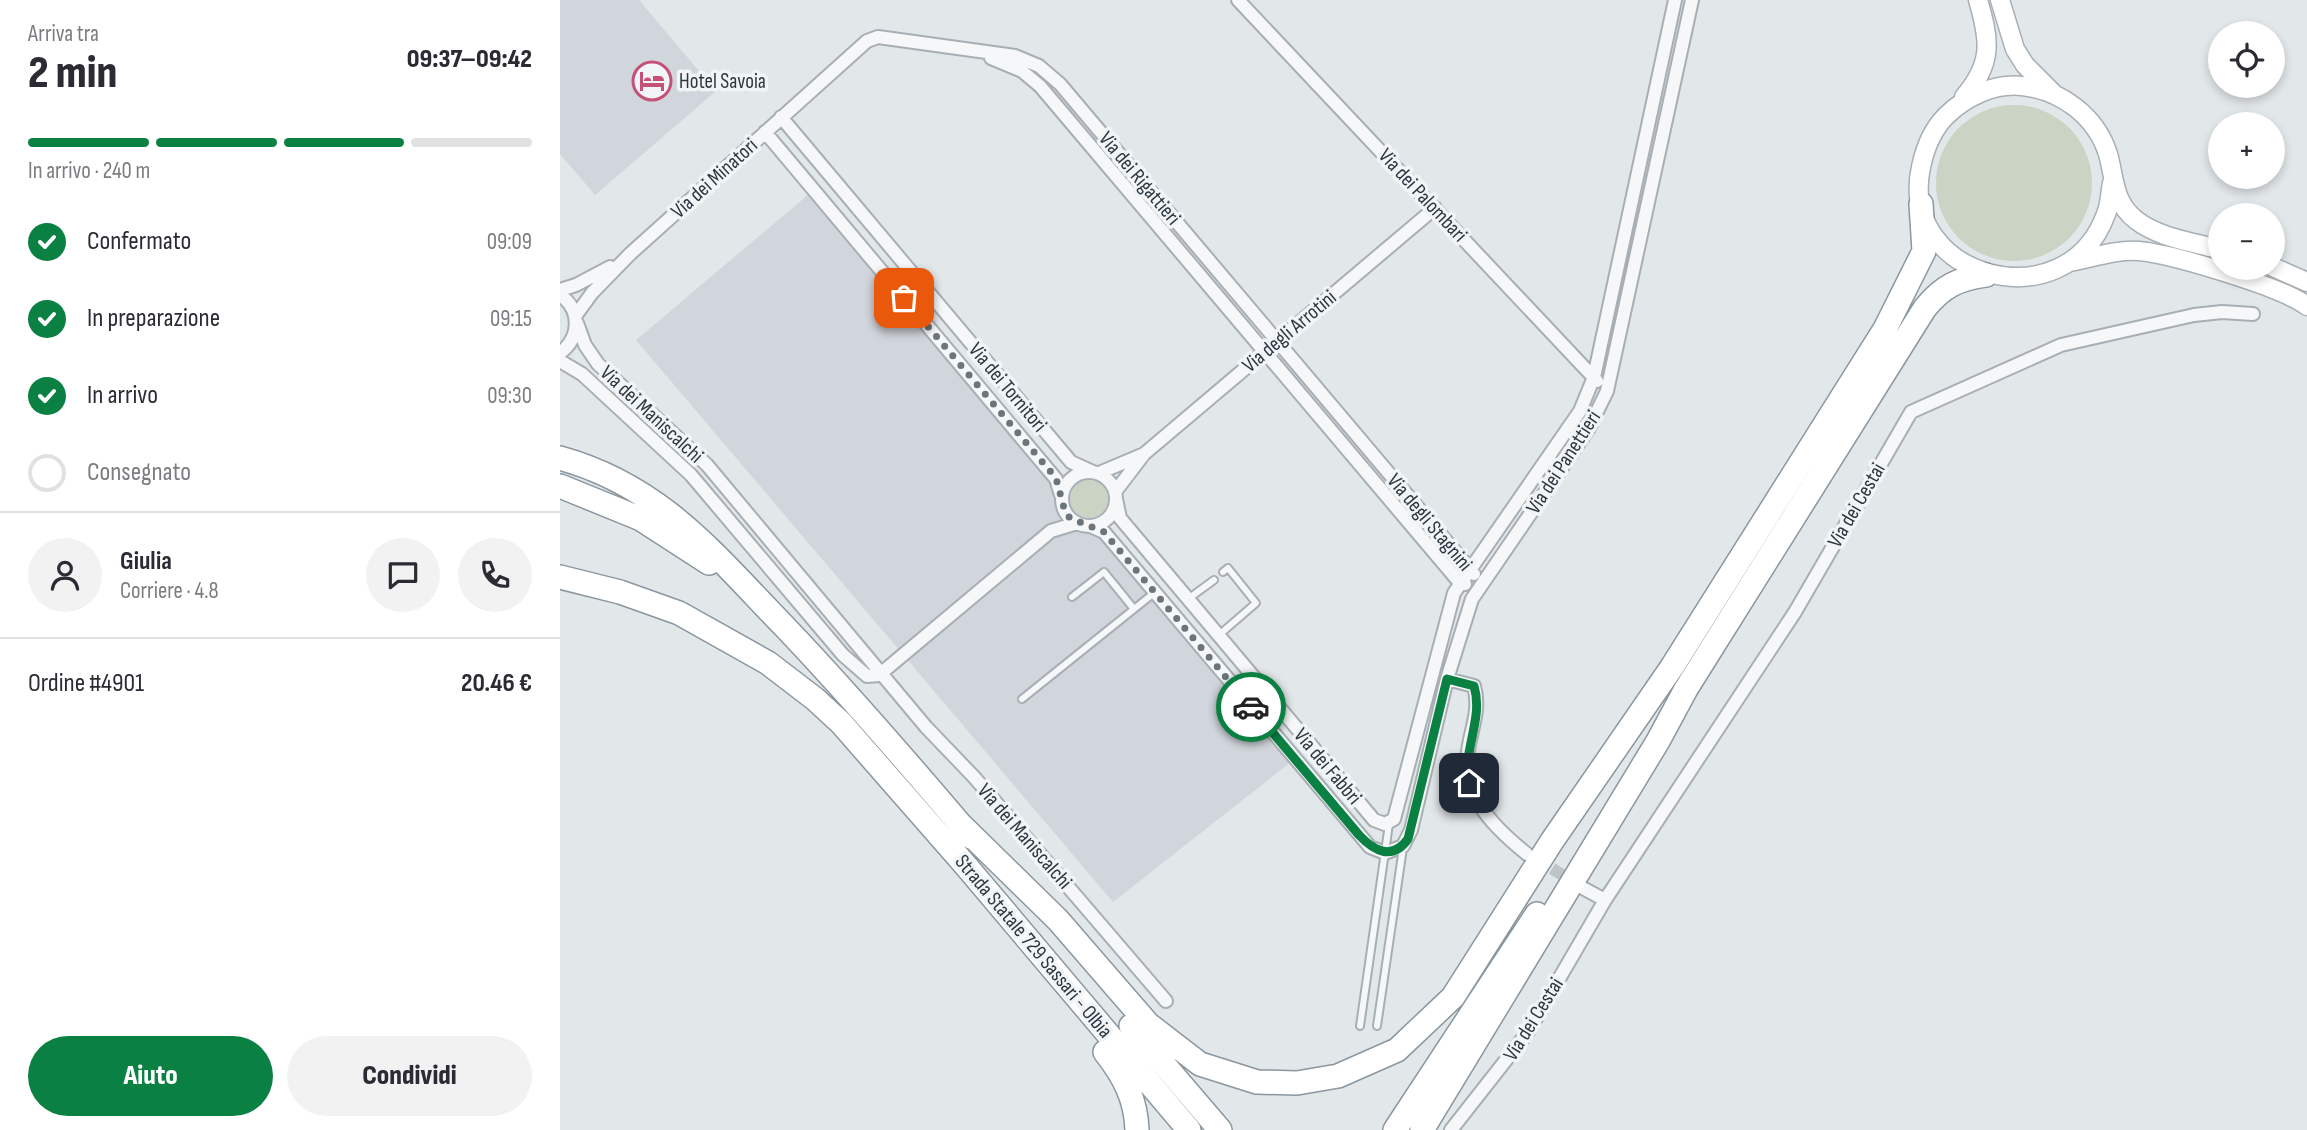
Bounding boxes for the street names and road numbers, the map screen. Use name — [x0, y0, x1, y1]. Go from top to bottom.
street label: Via dei Rigattieri — [1093, 127, 1186, 230]
street label: Via dei Minatori — [666, 133, 763, 224]
street label: Via dei Palombari — [1373, 143, 1472, 247]
street label: Via degli Arrotini — [1237, 285, 1341, 378]
street label: Via dei Tornitori — [963, 338, 1052, 437]
street label: Via dei Maniscalchi — [595, 360, 708, 468]
street label: Via dei Panettieri — [1521, 406, 1606, 519]
street label: Via dei Cestai — [1822, 459, 1891, 552]
street label: Via degli Stagnini — [1382, 469, 1478, 576]
street label: Via dei Fabbri — [1288, 723, 1367, 810]
street label: Via dei Maniscalchi — [972, 778, 1077, 894]
street label: Strada Statale 729 Sassari - Olbia — [950, 850, 1118, 1043]
street label: Via dei Cestai — [1498, 973, 1569, 1066]

